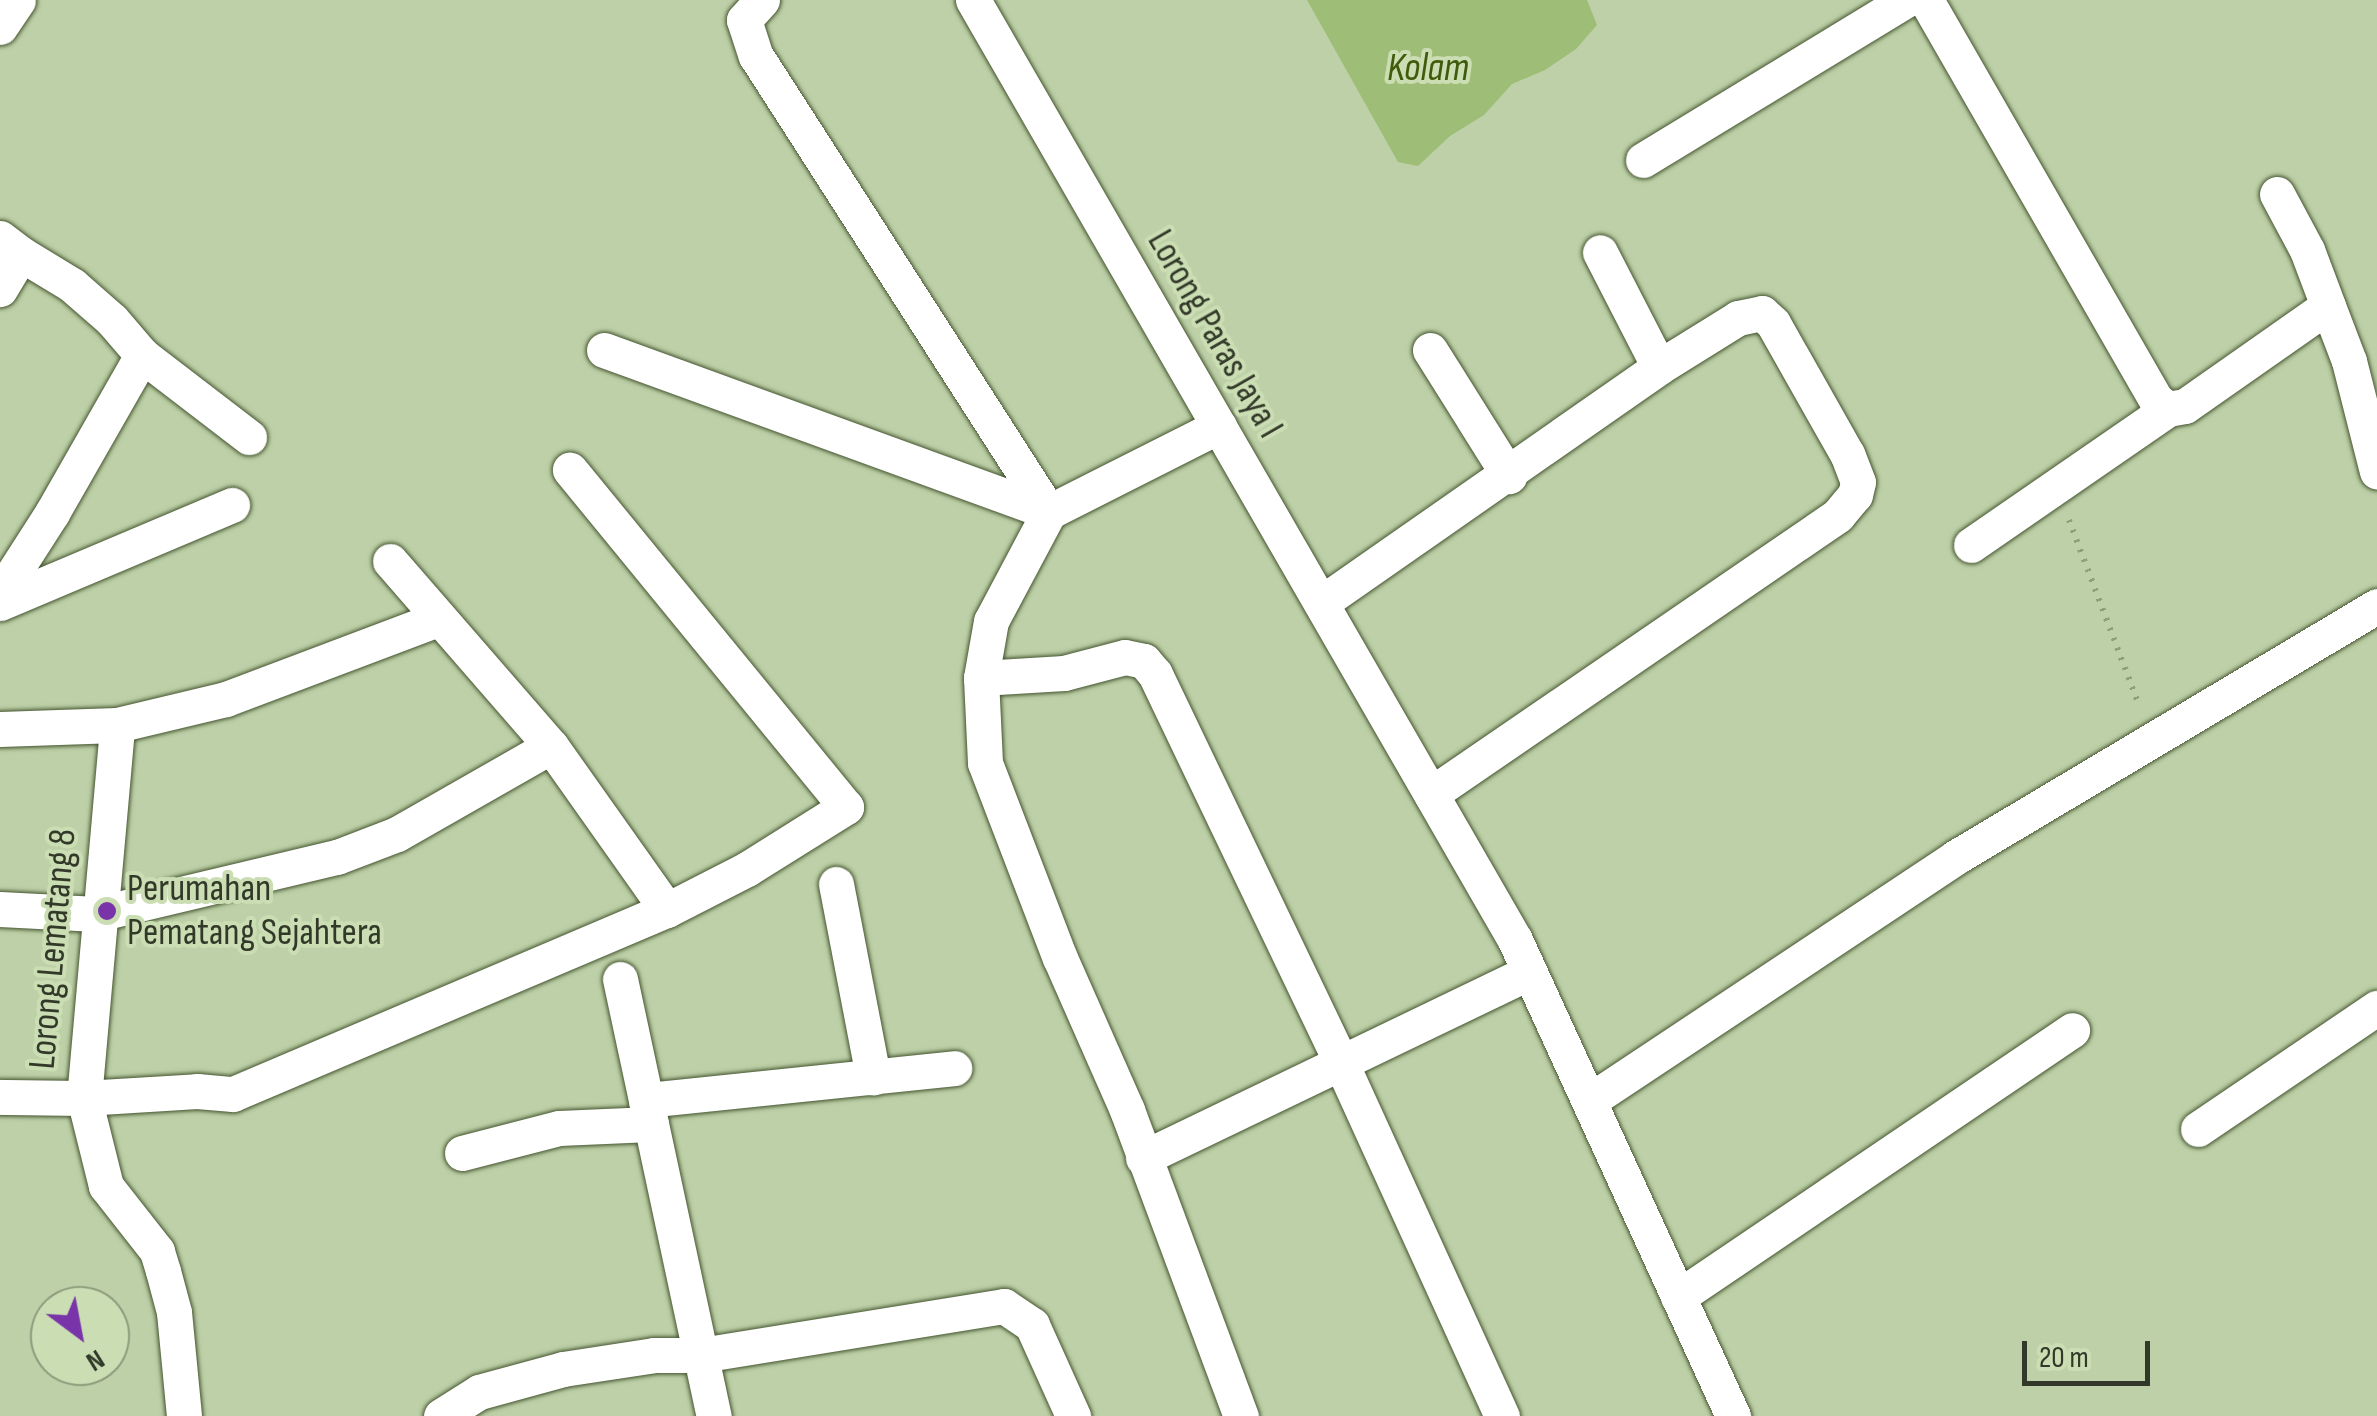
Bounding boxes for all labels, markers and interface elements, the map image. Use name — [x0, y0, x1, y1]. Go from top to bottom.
water label: Kolam — [1387, 44, 1469, 92]
street label: Lorong Paras Jaya I — [1137, 222, 1293, 446]
street label: Lorong Lematang 8 — [20, 827, 86, 1071]
place label: Perumahan Pematang Sejahtera — [127, 866, 382, 956]
marker: Perumahan Pematang Sejahtera — [96, 900, 118, 922]
north arrow — [30, 1286, 130, 1386]
scale bar — [2027, 1321, 2154, 1383]
text: 20 m — [2039, 1340, 2089, 1376]
text: N — [80, 1342, 110, 1378]

